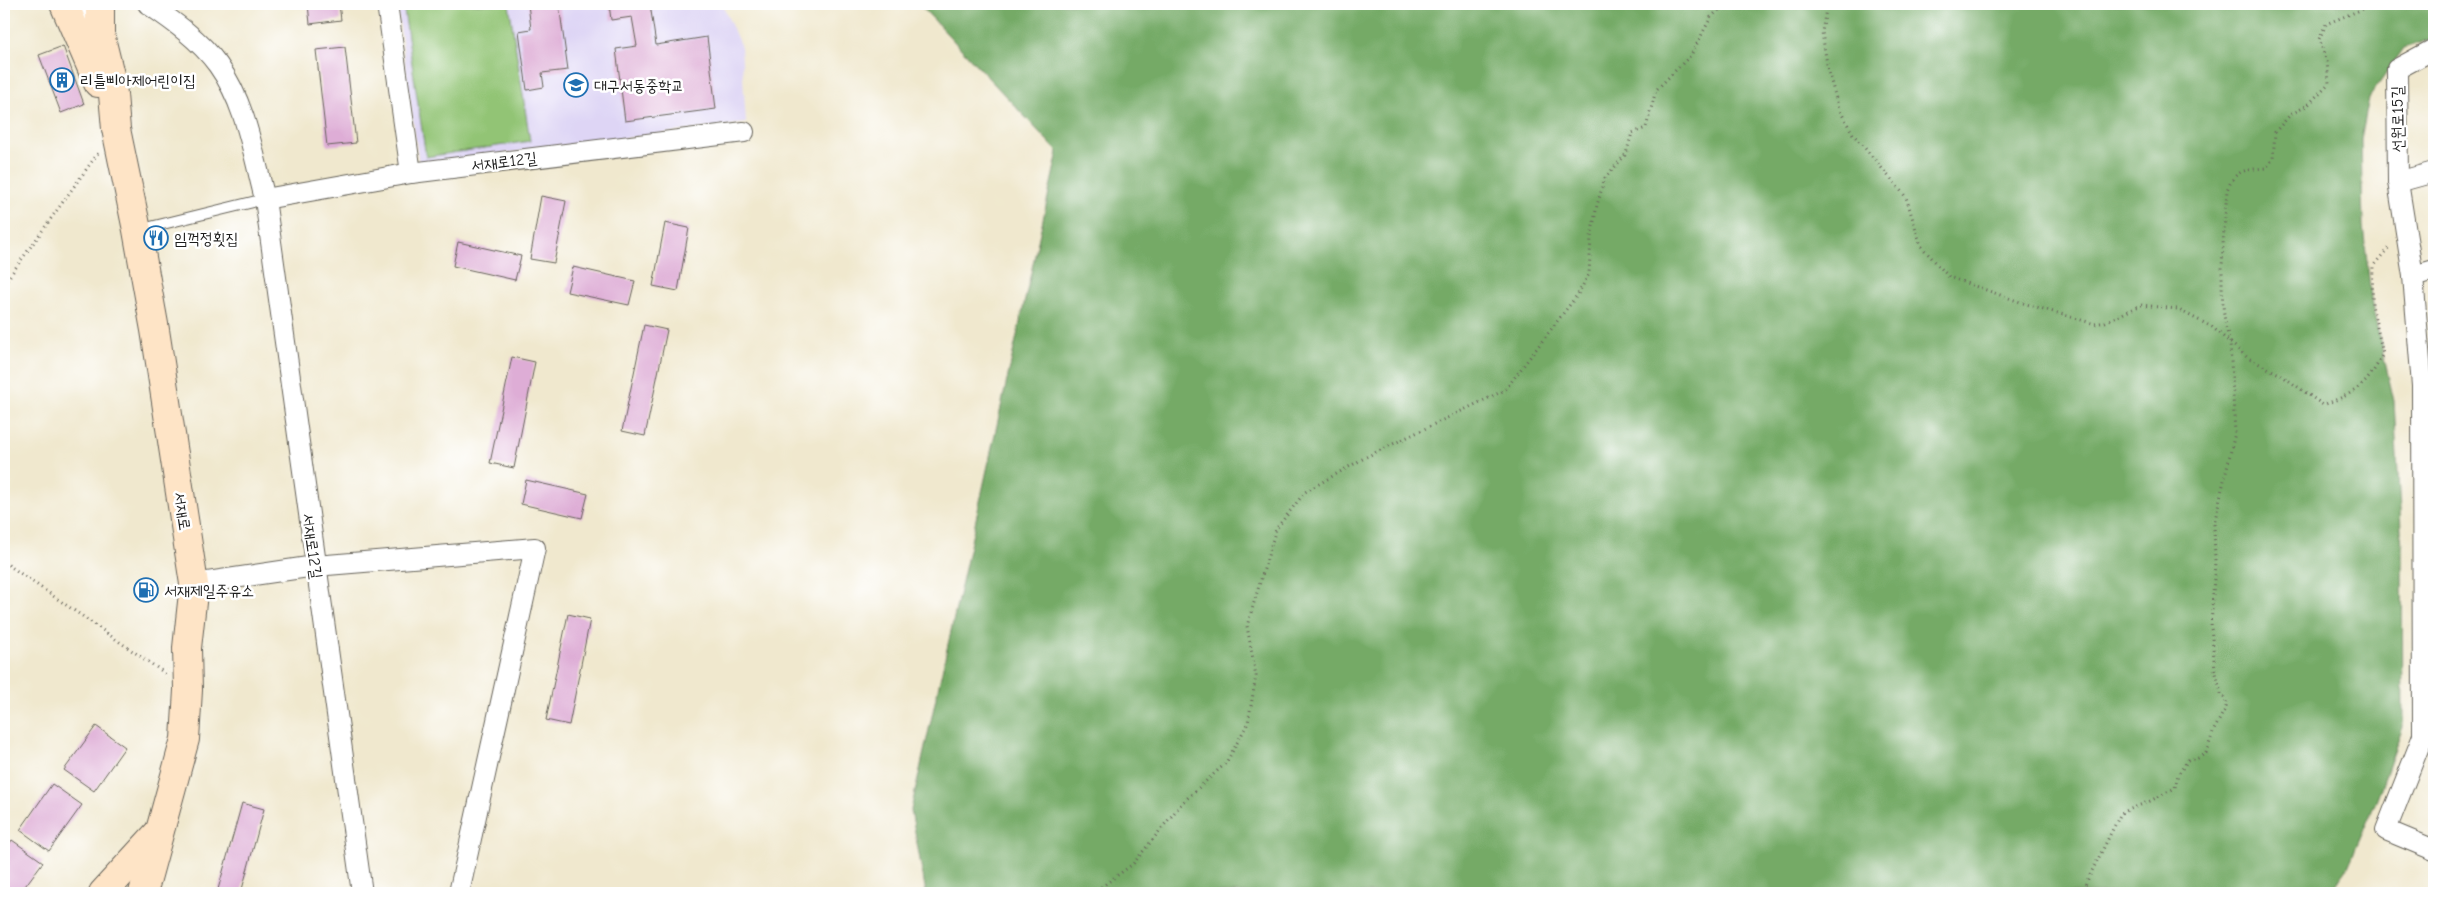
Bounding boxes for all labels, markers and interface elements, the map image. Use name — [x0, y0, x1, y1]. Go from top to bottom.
building icon: 리틀삐아제어린이집 — [49, 67, 75, 93]
place label: 리틀삐아제어린이집 — [80, 72, 196, 90]
school or university icon: 대구서동중학교 — [563, 72, 589, 98]
place label: 대구서동중학교 — [594, 77, 684, 95]
street label: 선원로15길 — [2388, 85, 2408, 152]
street label: 서재로12길 — [470, 149, 538, 175]
restaurant icon: 임꺽정횟집 — [143, 225, 169, 251]
place label: 임꺽정횟집 — [174, 230, 238, 248]
street label: 서재로 — [170, 491, 194, 532]
street label: 서재로12길 — [298, 512, 326, 580]
fuel station icon: 서재제일주유소 — [133, 577, 159, 603]
place label: 서재제일주유소 — [164, 582, 254, 600]

